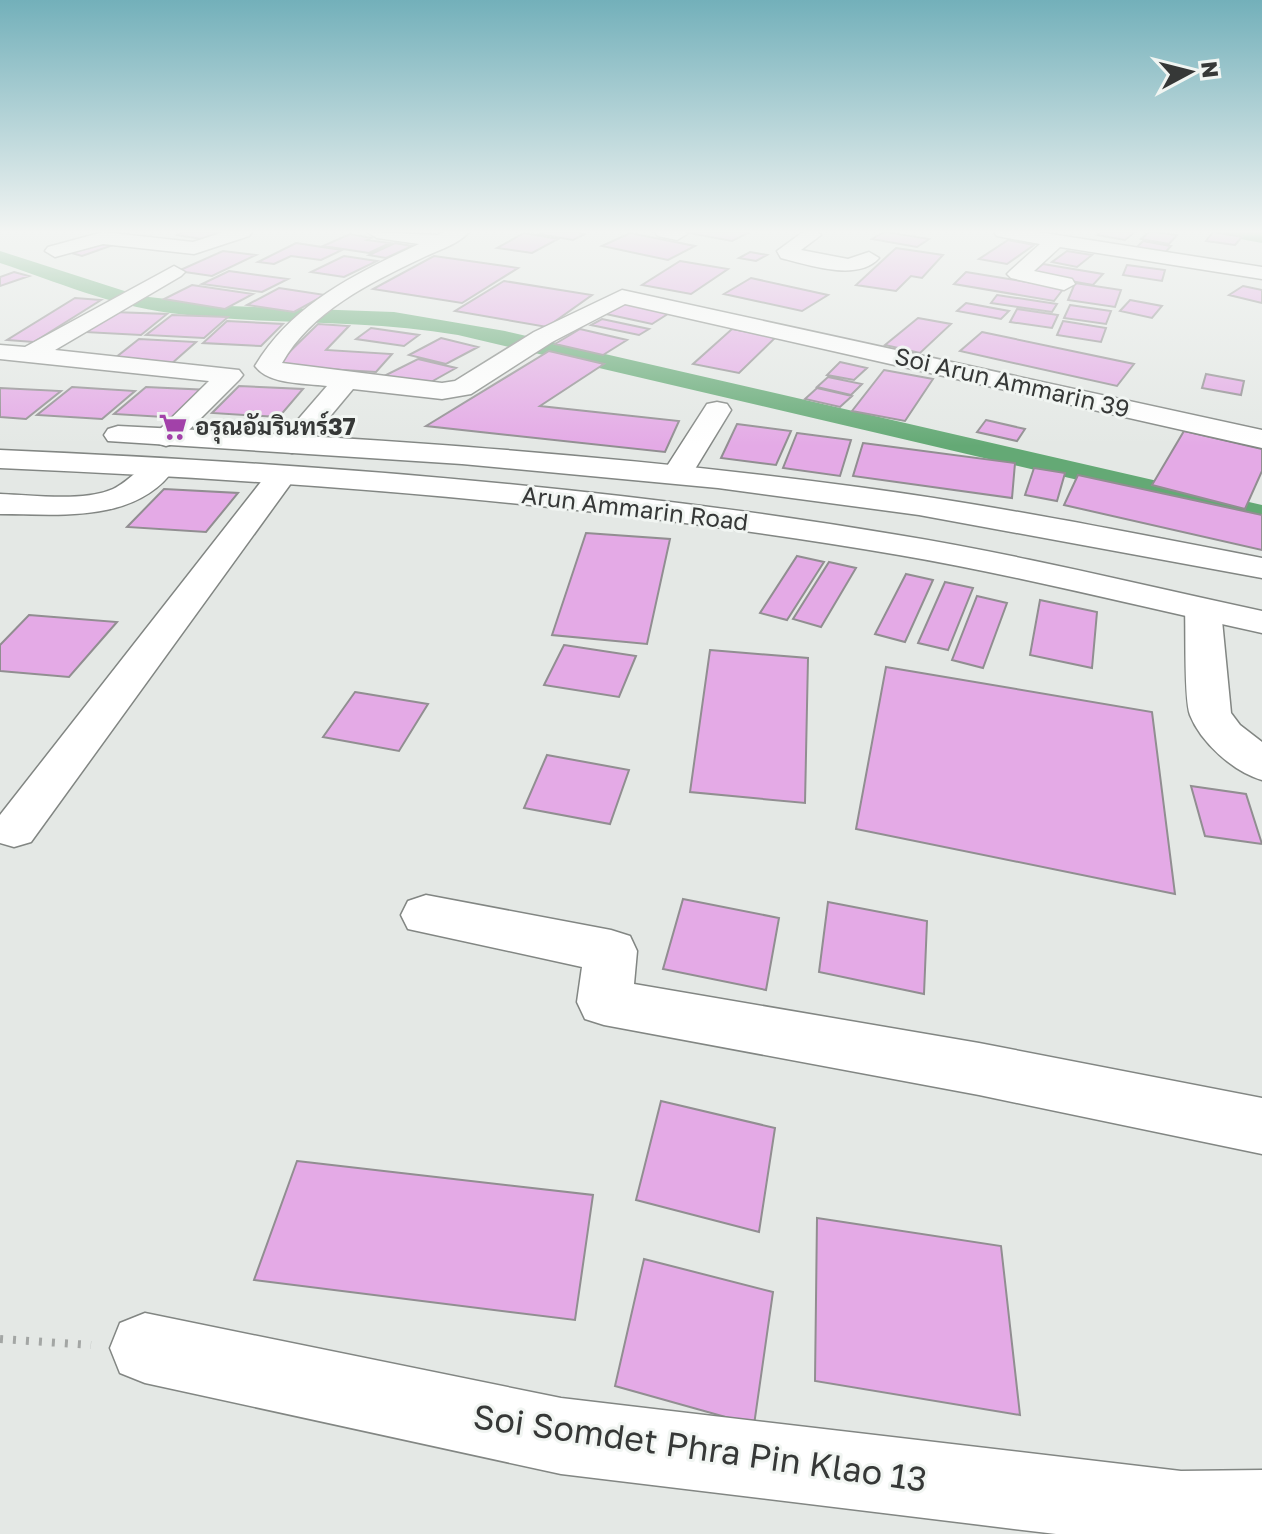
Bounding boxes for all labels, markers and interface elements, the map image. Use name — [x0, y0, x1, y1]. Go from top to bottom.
north arrow — [1150, 32, 1230, 112]
text: N — [1196, 60, 1225, 79]
street label: Soi Arun Ammarin 39 — [892, 340, 1133, 423]
place label: อรุณอัมรินทร์37 — [195, 411, 356, 444]
supermarket icon: อรุณอัมรินทร์37 — [158, 412, 188, 442]
street label: Arun Ammarin Road — [520, 479, 750, 536]
street label: Soi Somdet Phra Pin Klao 13 — [471, 1395, 930, 1499]

